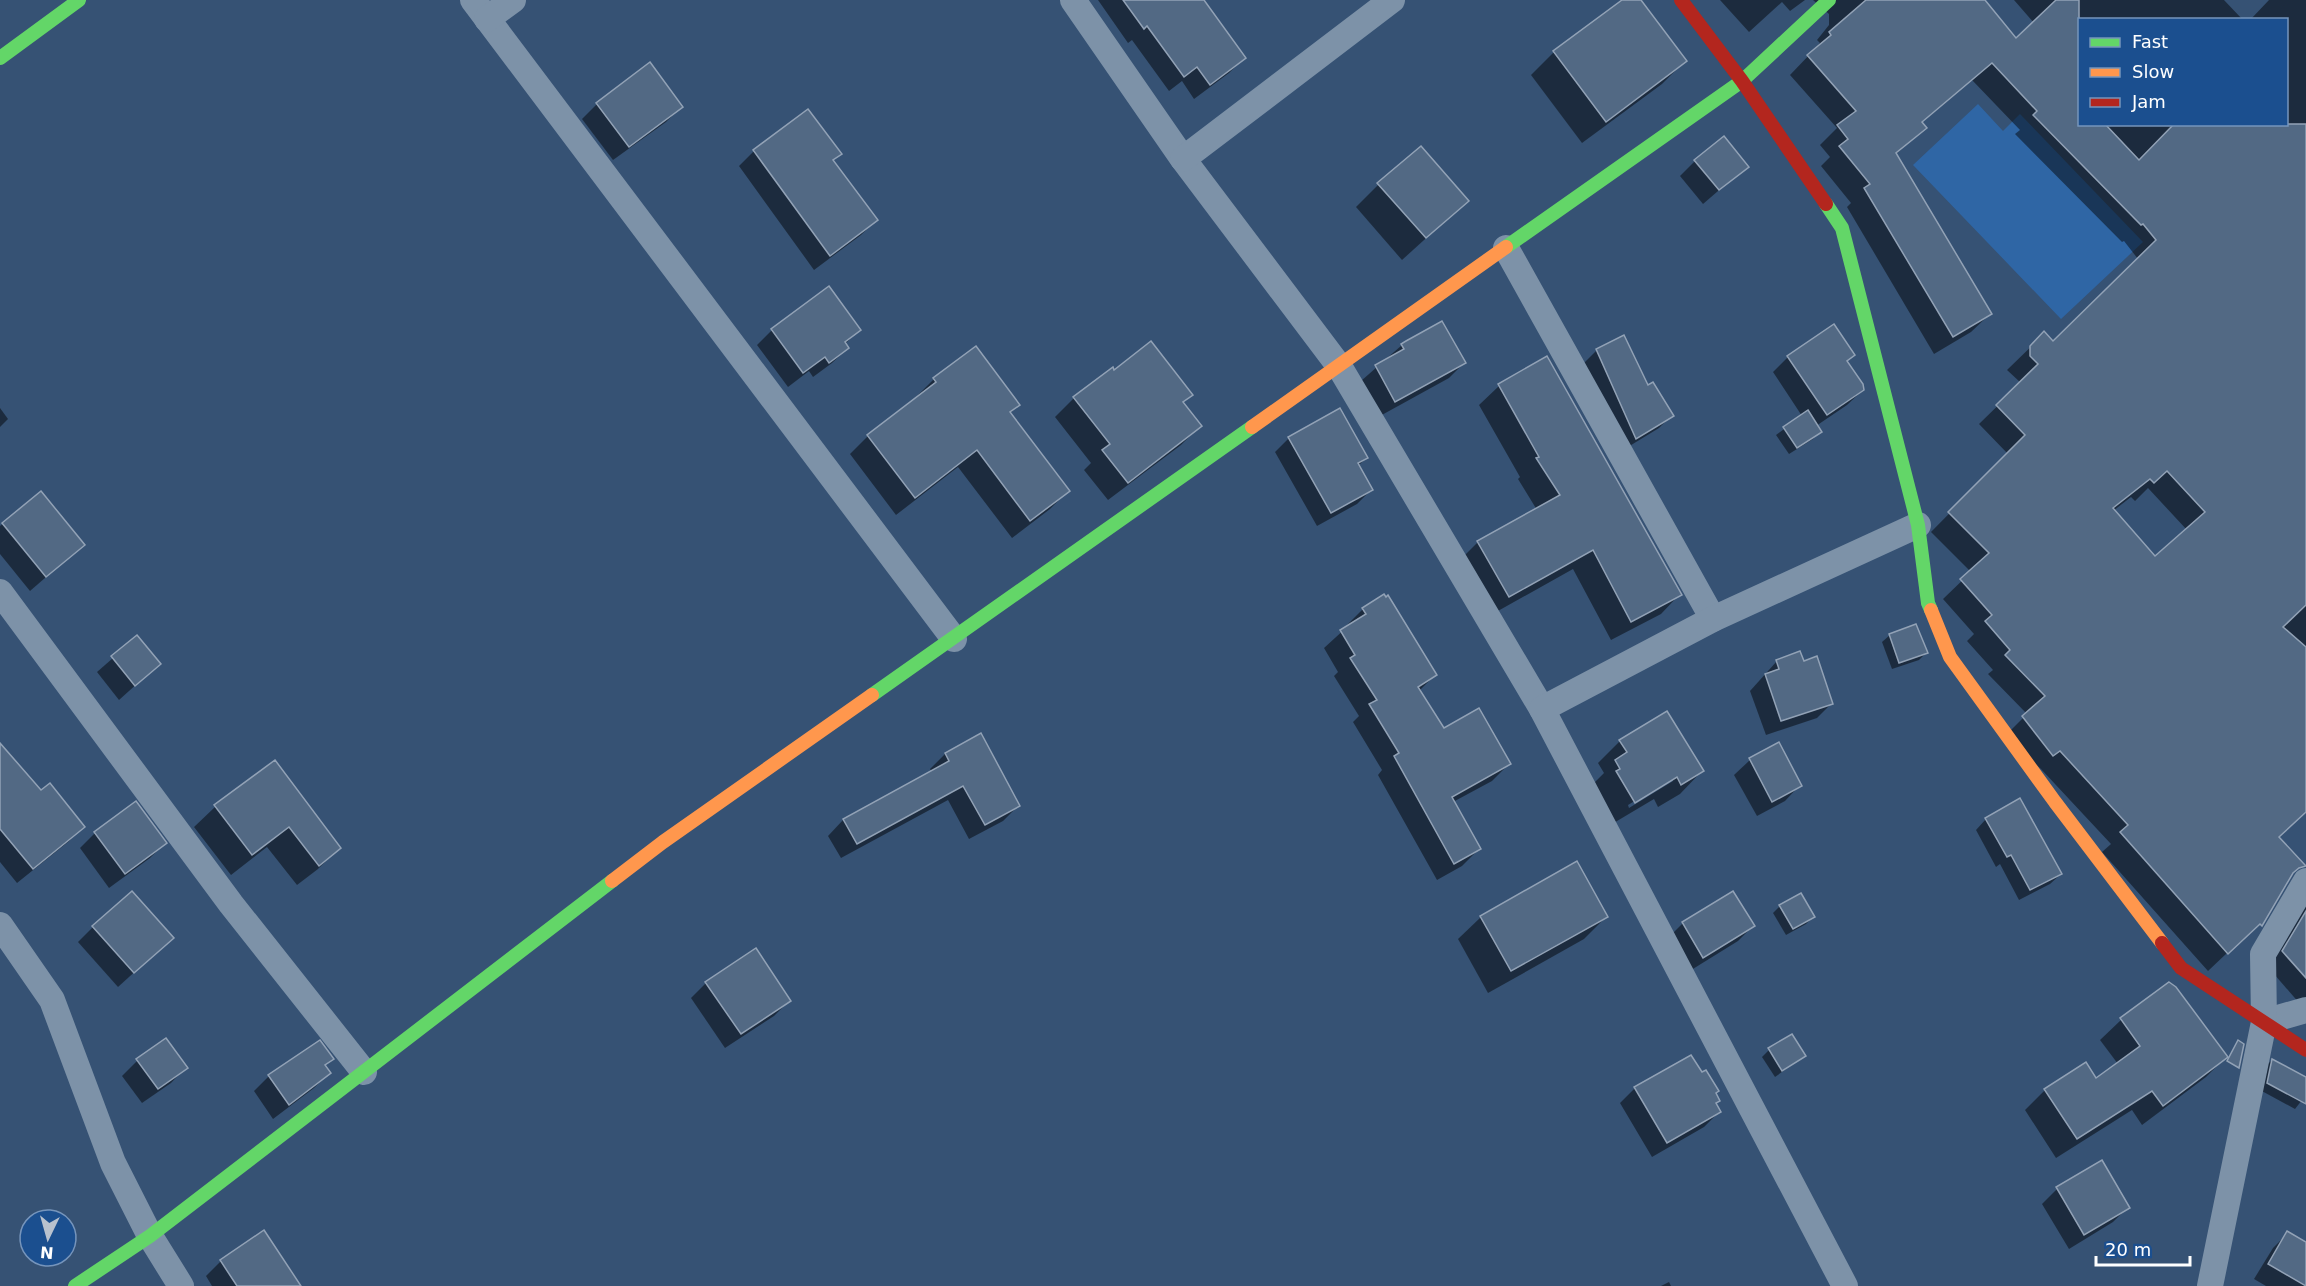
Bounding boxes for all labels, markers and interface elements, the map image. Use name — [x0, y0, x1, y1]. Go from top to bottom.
legend — [2078, 18, 2288, 126]
text: Fast — [2132, 31, 2168, 52]
text: Slow — [2132, 61, 2174, 82]
text: Jam — [2131, 91, 2166, 112]
north arrow — [18, 1208, 78, 1268]
scale bar — [2096, 1229, 2190, 1267]
text: 20 m — [2105, 1239, 2151, 1260]
text: N — [39, 1242, 54, 1262]

